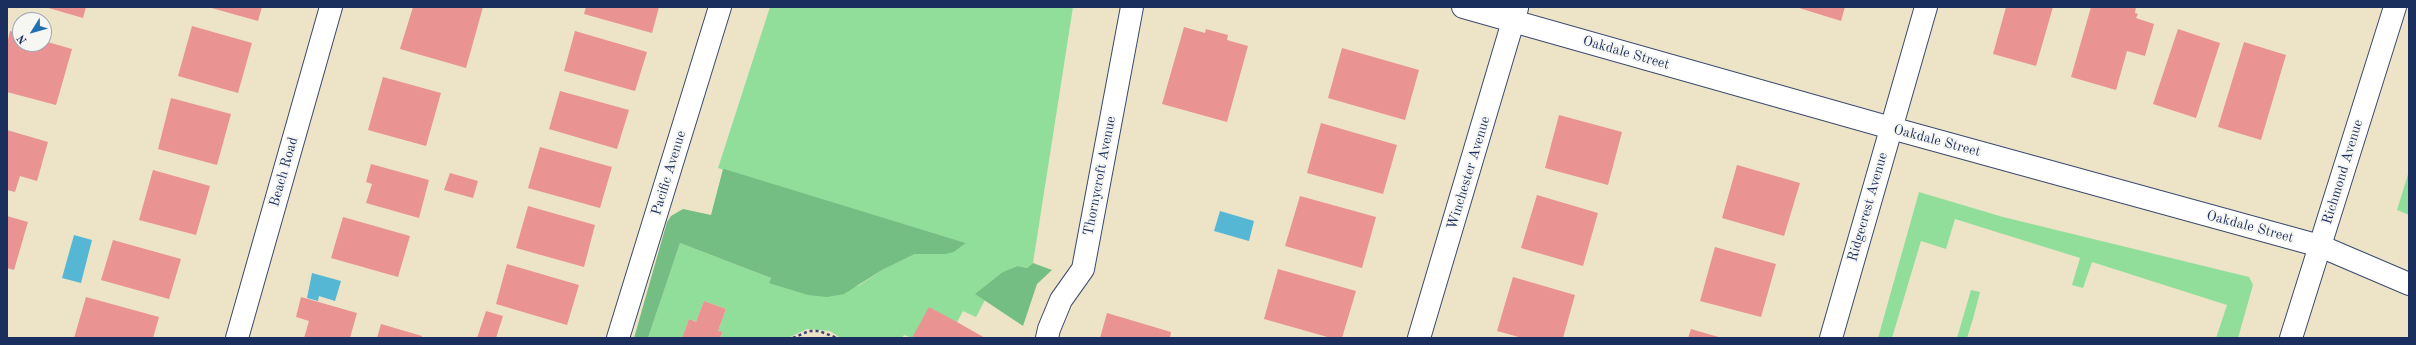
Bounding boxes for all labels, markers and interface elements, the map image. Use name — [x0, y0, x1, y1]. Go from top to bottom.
north arrow — [12, 12, 52, 52]
text: N — [16, 32, 30, 46]
street label: Oakdale Street — [1581, 33, 1671, 73]
street label: Winchester Avenue — [1444, 114, 1494, 232]
street label: Thornycroft Avenue — [1080, 115, 1120, 237]
street label: Richmond Avenue — [2319, 118, 2367, 226]
street label: Oakdale Street — [1892, 121, 1982, 161]
street label: Pacific Avenue — [648, 129, 690, 217]
street label: Beach Road — [266, 135, 302, 209]
street label: Ridgecrest Avenue — [1844, 150, 1892, 264]
street label: Oakdale Street — [2205, 207, 2295, 247]

